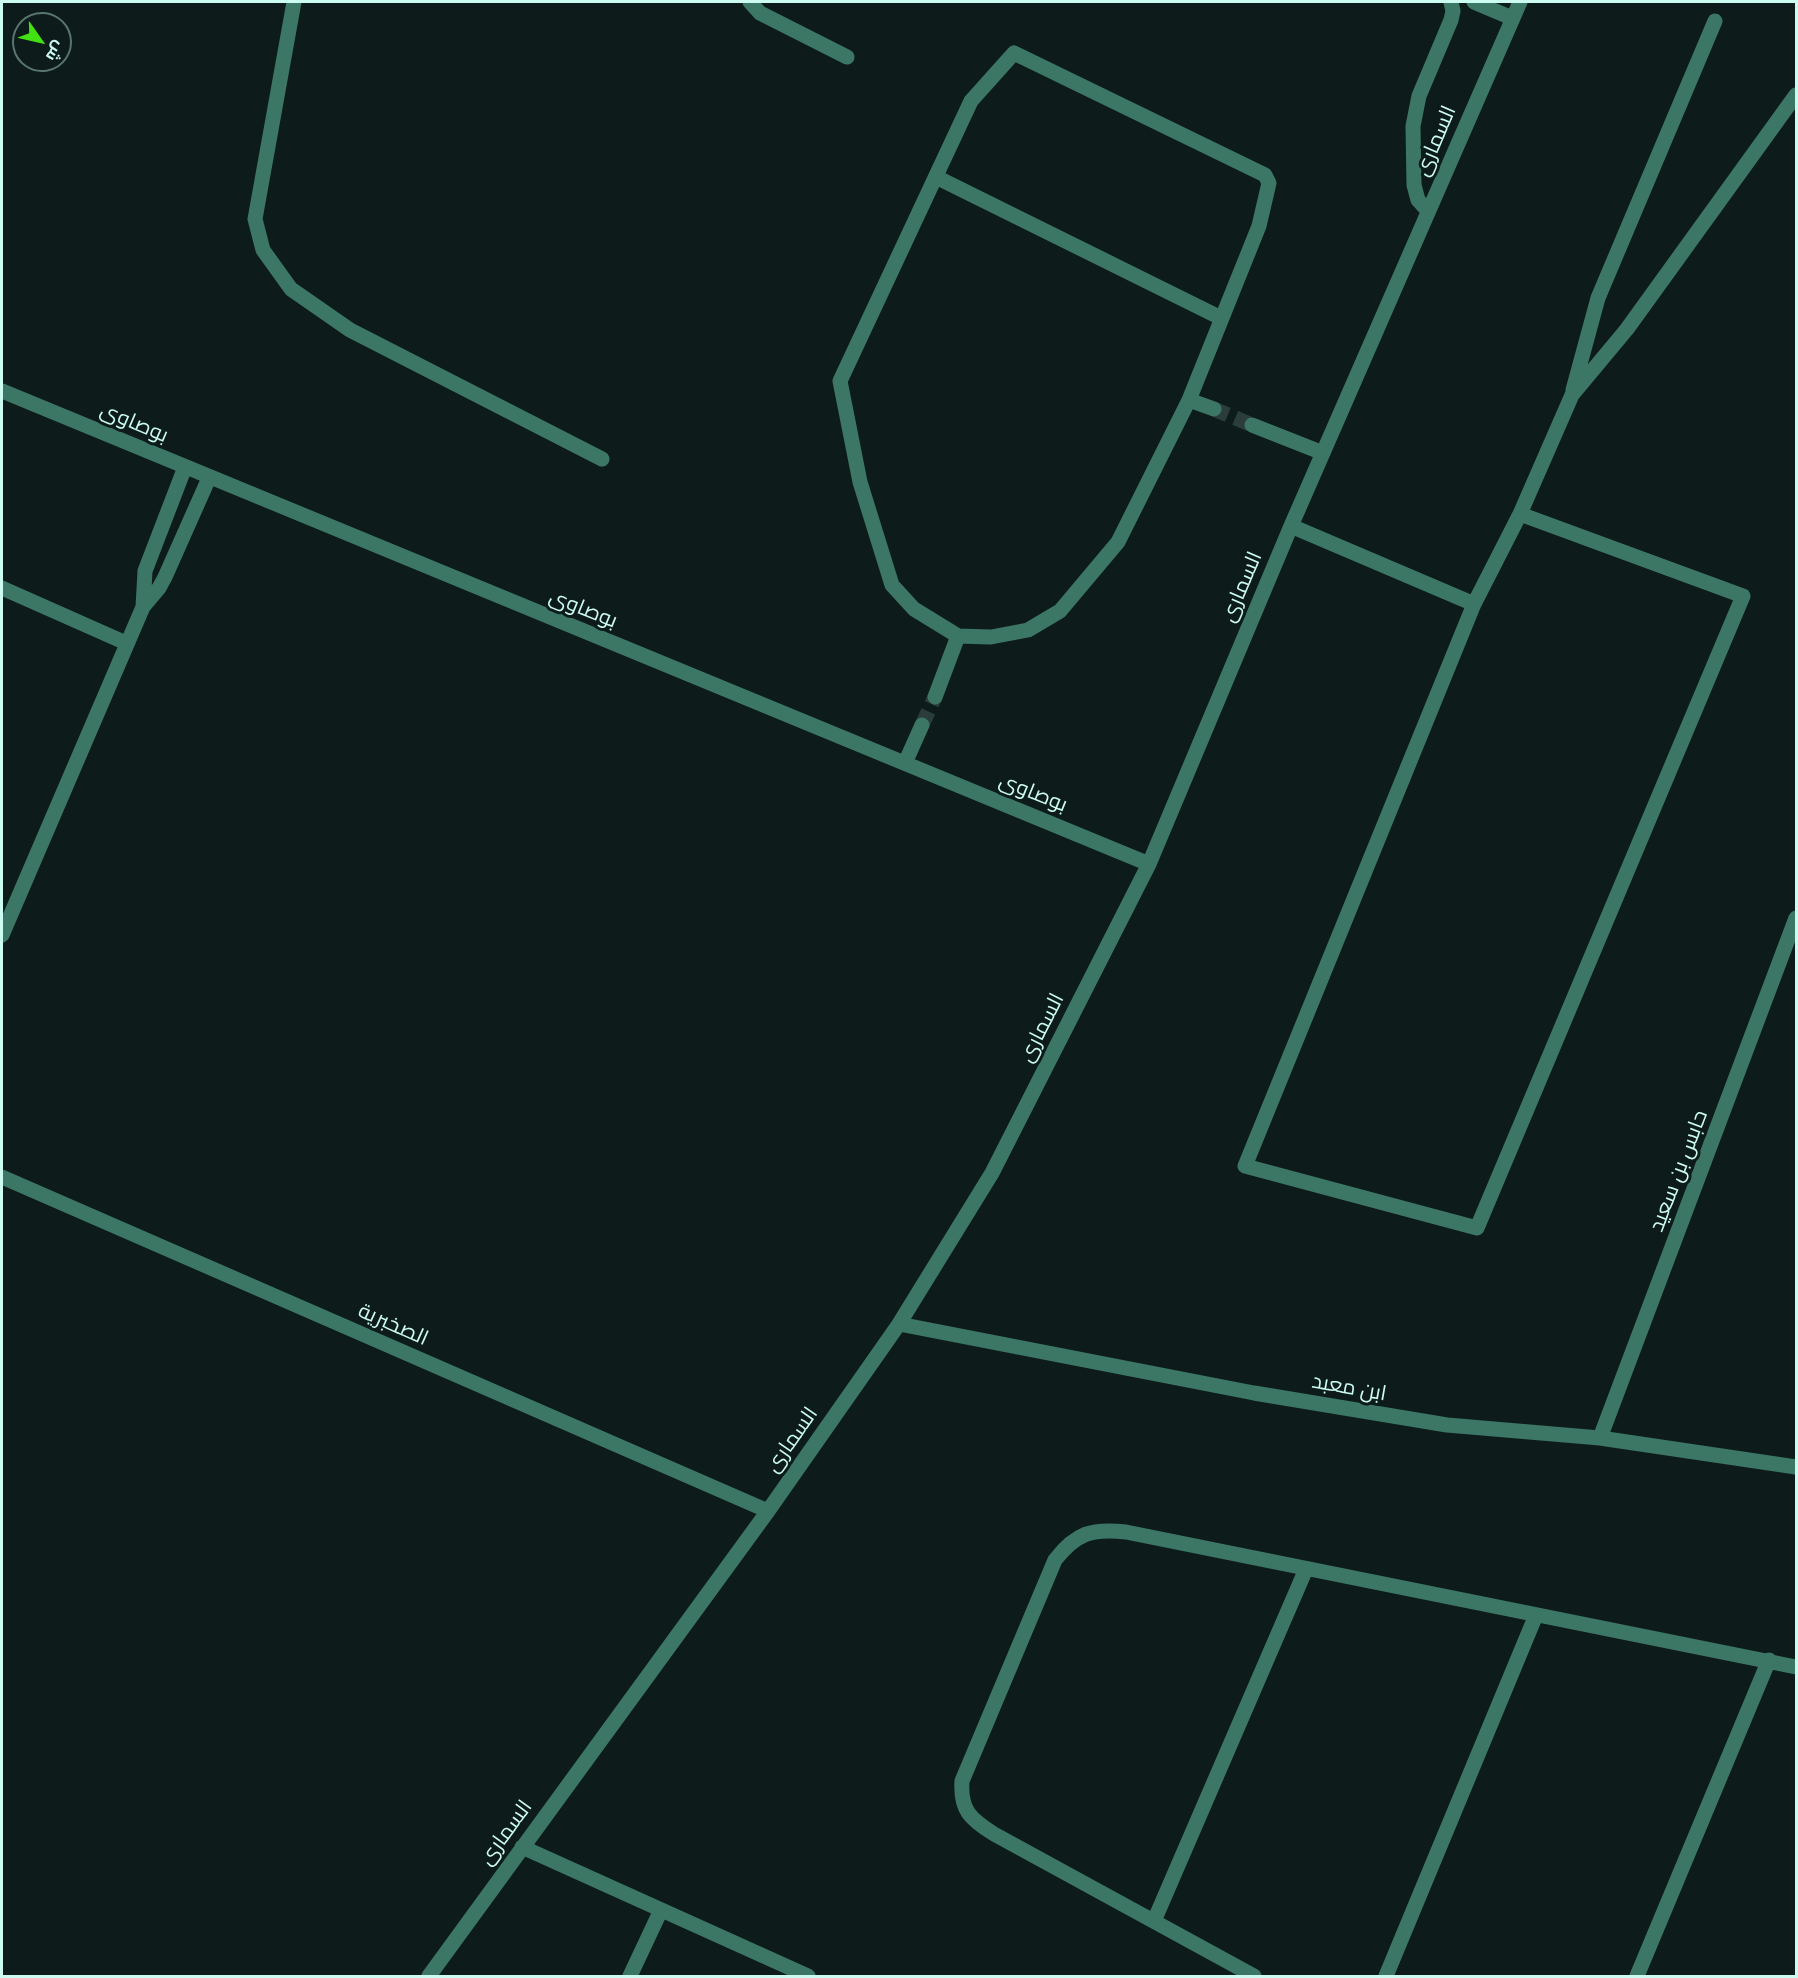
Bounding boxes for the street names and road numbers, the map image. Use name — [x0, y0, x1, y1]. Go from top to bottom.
street label: السمارى — [1410, 102, 1462, 180]
street label: بوصاوى — [96, 397, 172, 449]
street label: السمارى — [1216, 548, 1268, 626]
street label: بوصاوى — [545, 584, 621, 634]
street label: بوصاوى — [995, 768, 1071, 818]
street label: السمارى — [1014, 989, 1070, 1067]
street label: حابس بن سعيد — [1644, 1107, 1714, 1235]
street label: الصخبرية — [354, 1298, 432, 1352]
street label: ابن معبد — [1310, 1369, 1388, 1407]
street label: السمارى — [760, 1402, 824, 1478]
street label: السمارى — [474, 1796, 538, 1870]

